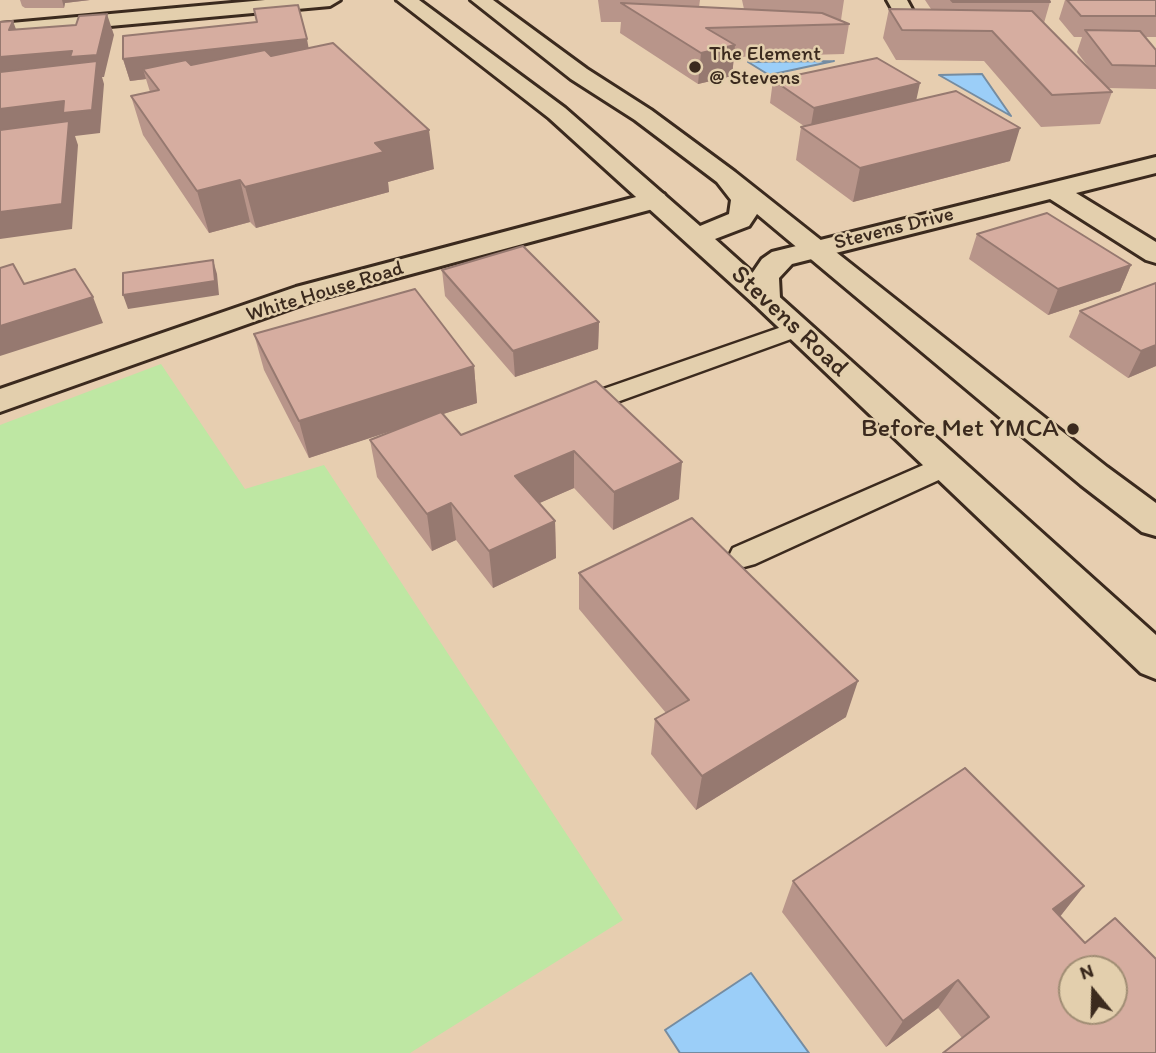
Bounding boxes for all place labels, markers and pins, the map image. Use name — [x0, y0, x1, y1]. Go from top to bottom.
place label: The Element @ Stevens — [709, 42, 821, 92]
marker: The Element @ Stevens — [687, 59, 703, 75]
place label: Before Met YMCA — [861, 413, 1059, 445]
marker: Before Met YMCA — [1065, 421, 1081, 437]

